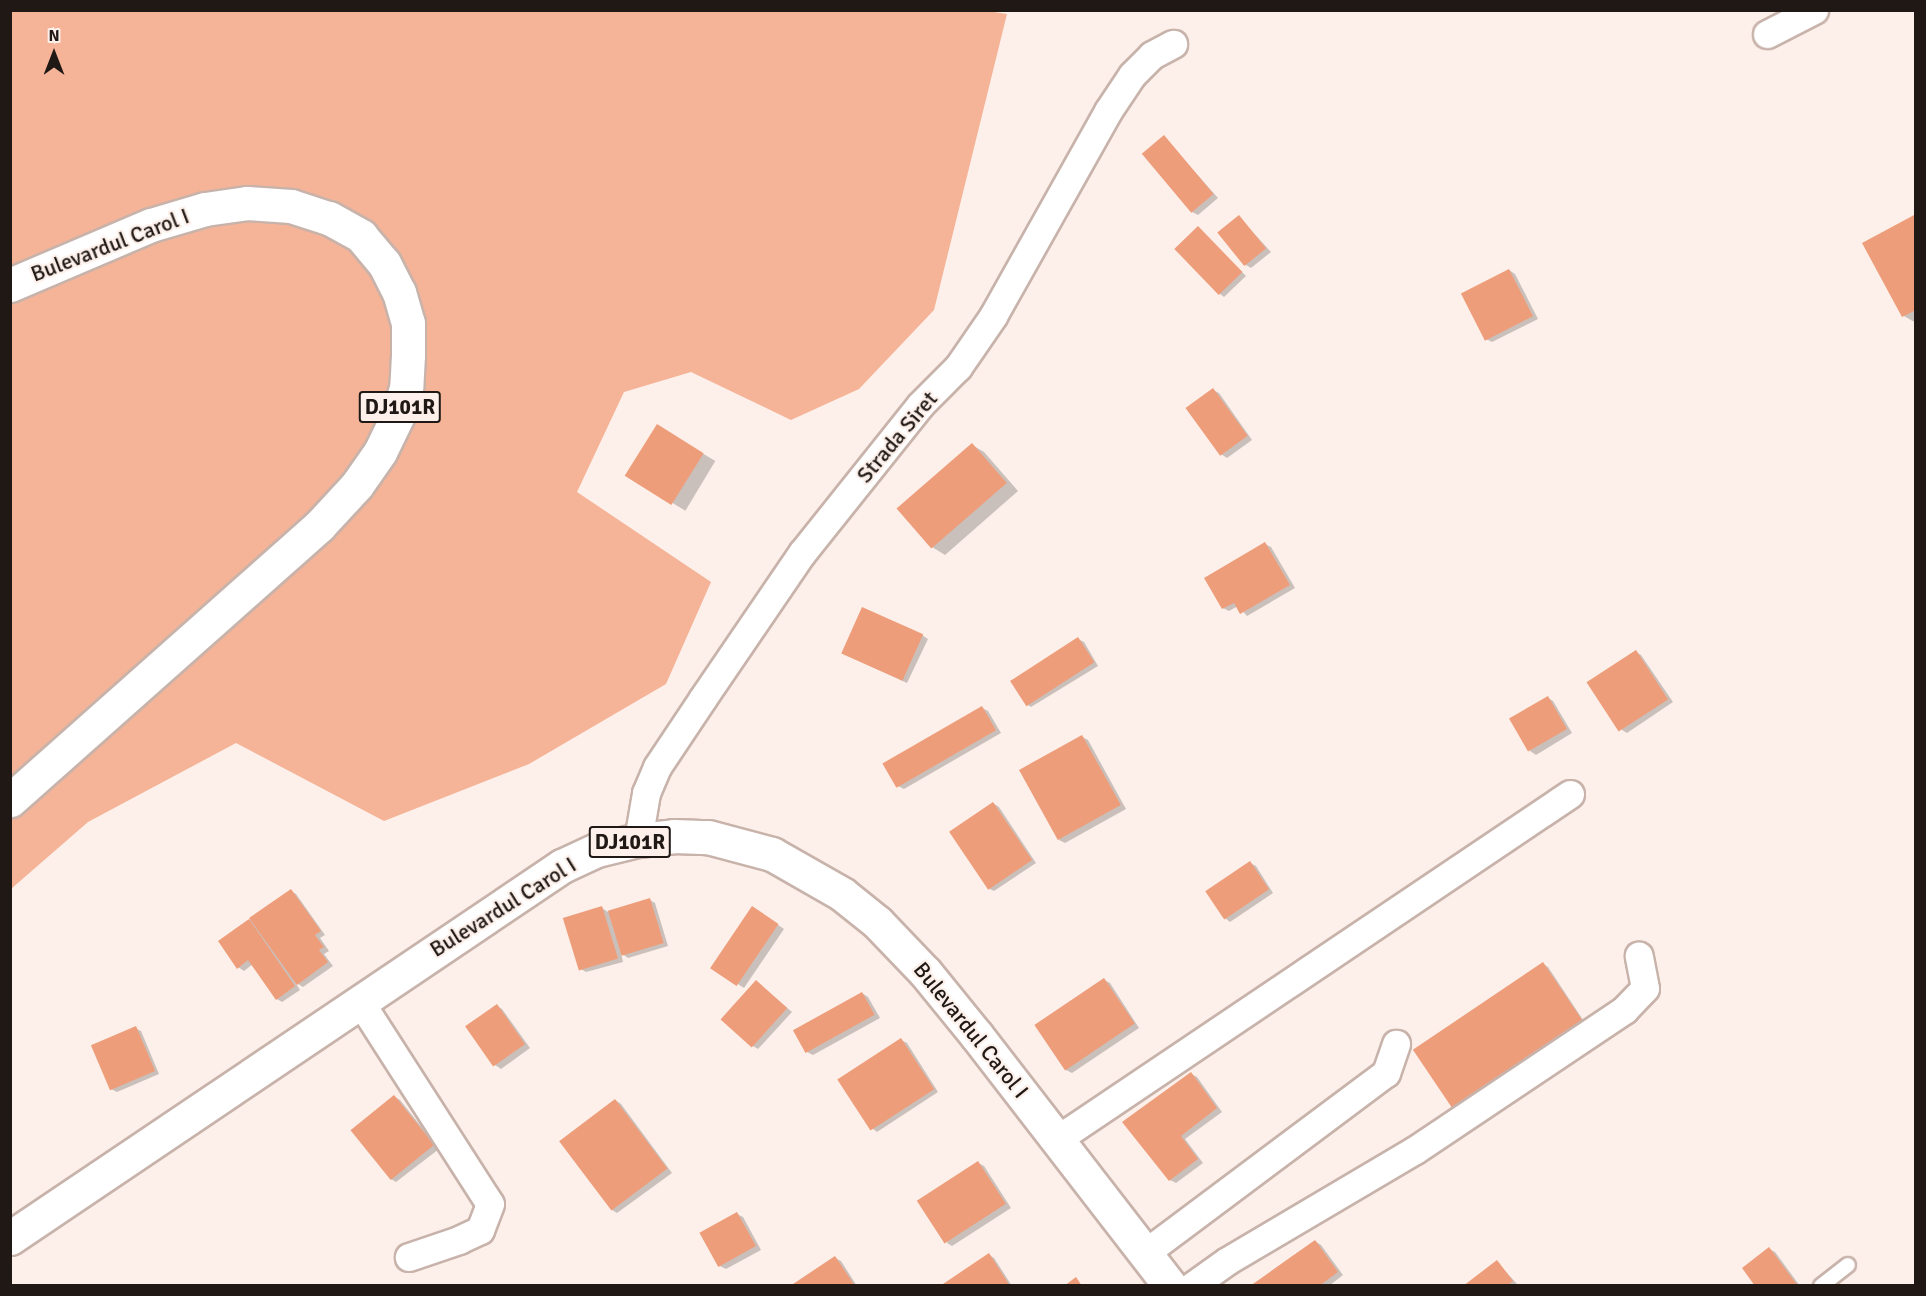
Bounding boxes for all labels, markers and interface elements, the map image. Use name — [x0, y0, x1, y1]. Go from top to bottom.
north arrow — [24, 24, 84, 84]
text: N — [48, 26, 60, 46]
street label: Bulevardul Carol I — [27, 203, 193, 287]
street label: Strada Siret — [851, 386, 943, 488]
road number: DJ101R — [358, 389, 442, 425]
road number: DJ101R — [588, 824, 672, 860]
street label: Bulevardul Carol I — [425, 851, 581, 963]
street label: Bulevardul Carol I — [908, 957, 1034, 1103]

